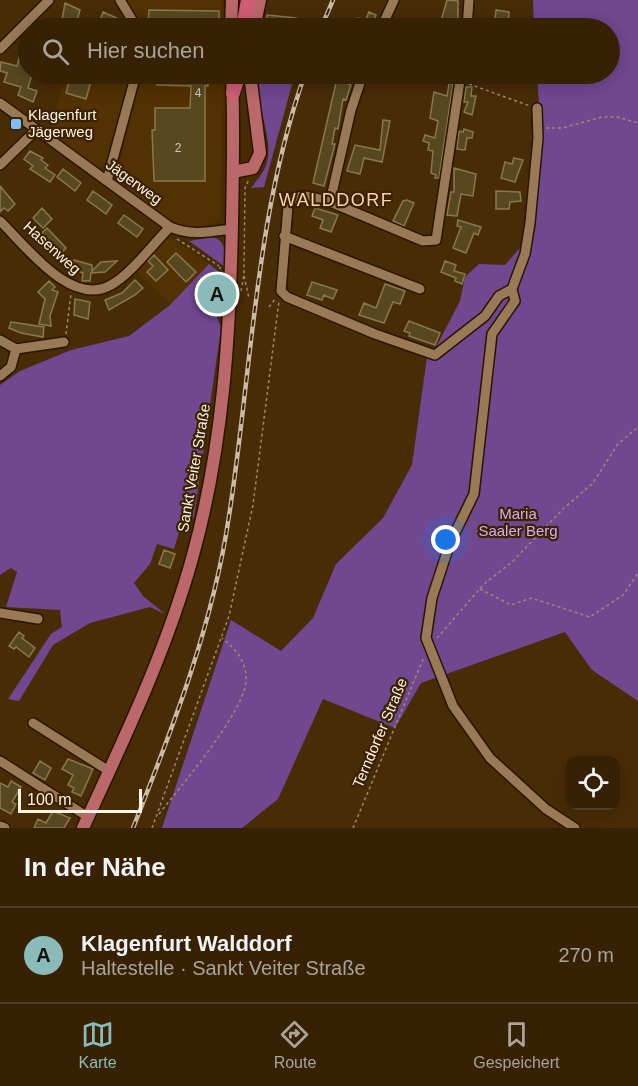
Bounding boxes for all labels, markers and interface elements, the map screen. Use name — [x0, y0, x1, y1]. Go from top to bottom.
search box — [18, 18, 620, 84]
icon: search — [39, 35, 72, 68]
text: Hier suchen — [87, 38, 204, 63]
house number: 4 — [195, 86, 202, 100]
place label: Klagenfurt Jägerweg — [28, 106, 97, 140]
marker: Klagenfurt Jägerweg — [9, 117, 23, 131]
house number: 2 — [175, 141, 182, 155]
street label: Jägerweg — [103, 156, 166, 208]
district label: WALDDORF — [279, 190, 393, 210]
street label: Hasenweg — [20, 218, 84, 278]
pin: A — [198, 272, 236, 316]
street label: Sankt Veiter Straße — [174, 402, 213, 533]
park label: Maria Saaler Berg — [478, 505, 558, 539]
your location — [431, 525, 460, 554]
street label: Terndorfer Straße — [349, 675, 410, 790]
map controls — [566, 756, 620, 810]
button: locate — [566, 756, 620, 810]
scale bar — [18, 786, 142, 814]
text: 100 m — [27, 791, 71, 808]
text: In der Nähe — [24, 852, 166, 882]
text: Klagenfurt Walddorf — [81, 931, 292, 956]
text: A — [36, 944, 51, 966]
text: 270 m — [558, 944, 614, 966]
text: Haltestelle · Sankt Veiter Straße — [81, 957, 366, 979]
tab: Karte — [78, 1018, 117, 1072]
tab: Route — [274, 1018, 316, 1072]
tab: Gespeichert — [473, 1018, 560, 1072]

